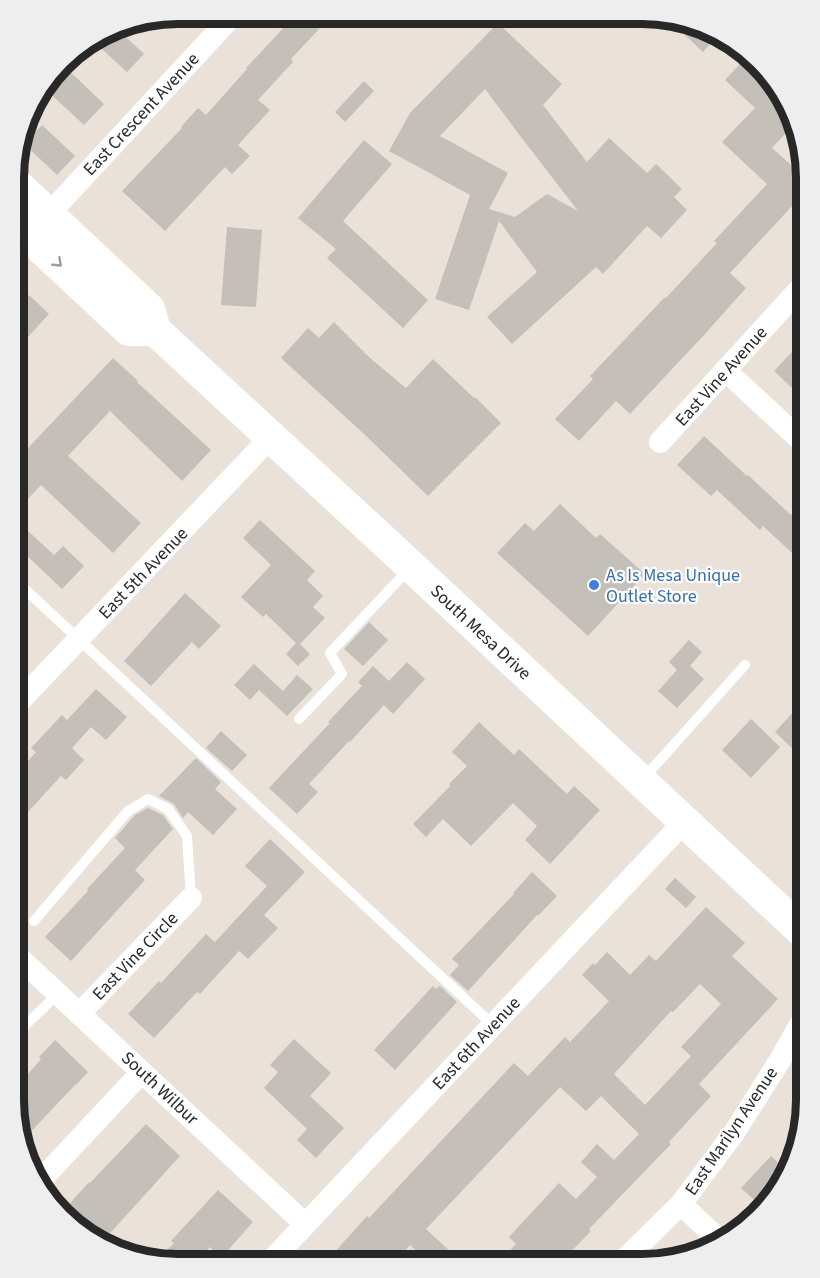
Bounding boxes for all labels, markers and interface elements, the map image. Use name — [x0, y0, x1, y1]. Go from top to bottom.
street label: East Crescent Avenue — [78, 47, 205, 181]
one-way arrow — [51, 256, 62, 267]
street label: East Vine Avenue — [670, 321, 773, 432]
street label: East 5th Avenue — [93, 522, 194, 625]
place label: As Is Mesa Unique Outlet Store — [606, 563, 740, 609]
marker: As Is Mesa Unique Outlet Store — [587, 578, 601, 592]
street label: South Mesa Drive — [425, 579, 537, 686]
street label: East Vine Circle — [87, 907, 184, 1006]
street label: East 6th Avenue — [427, 991, 526, 1096]
street label: South Wilbur — [115, 1046, 204, 1131]
street label: East Marilyn Avenue — [679, 1062, 784, 1201]

